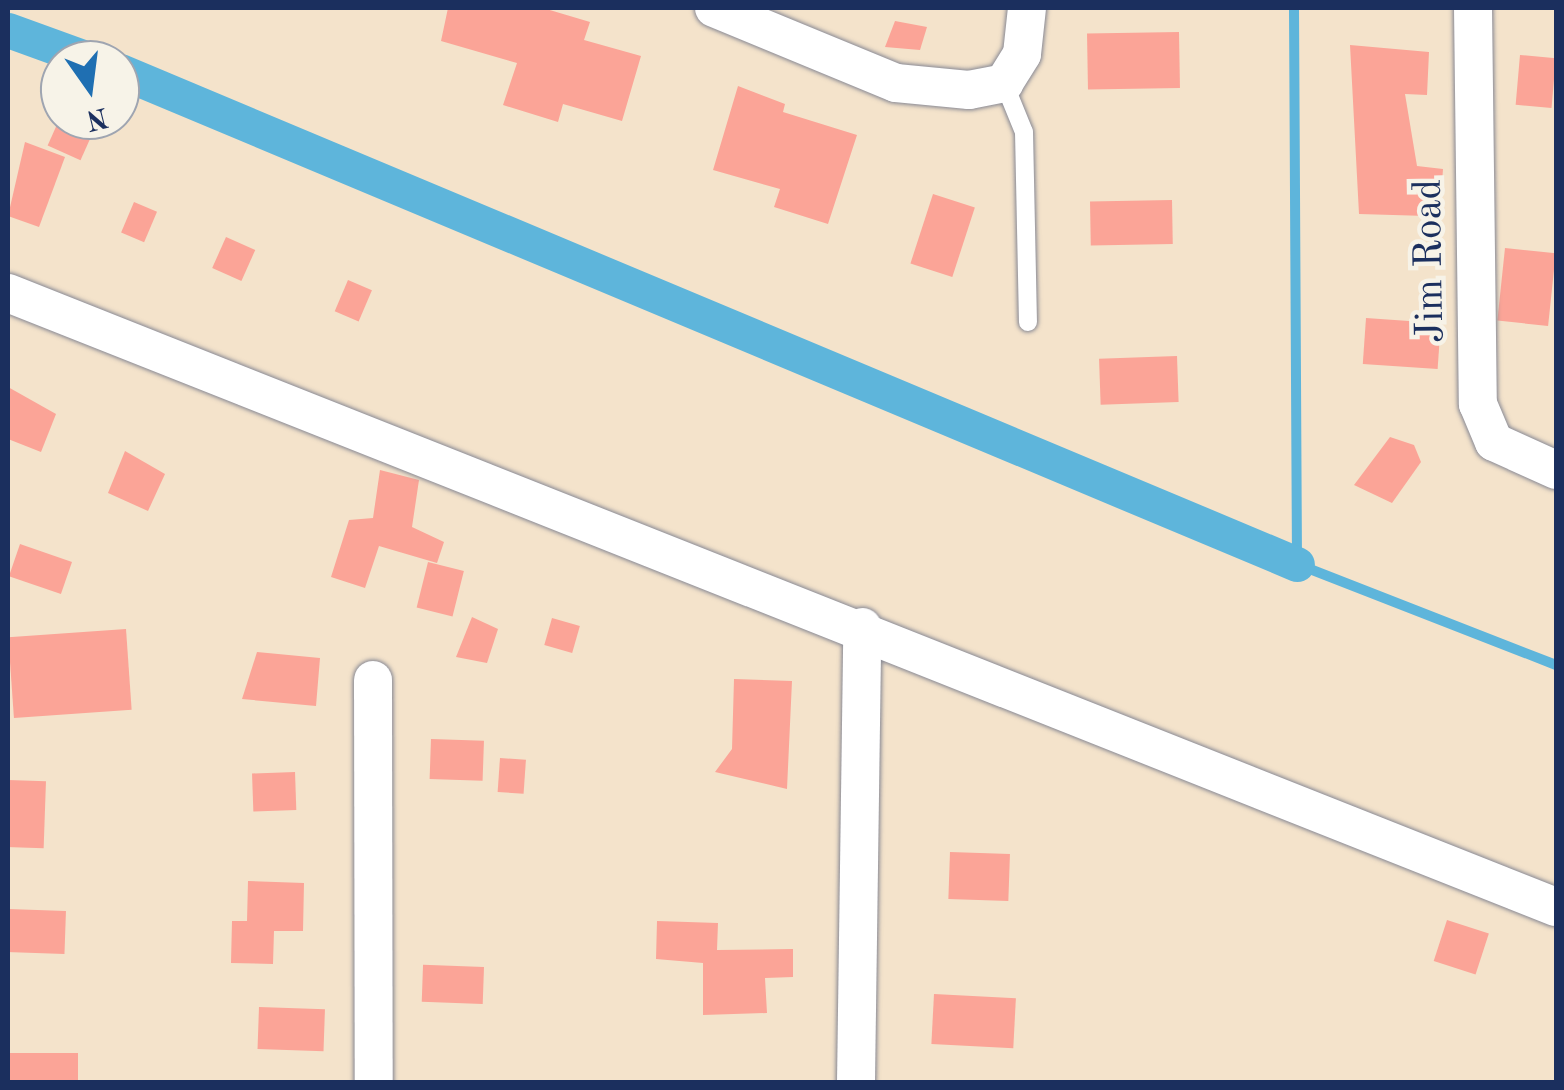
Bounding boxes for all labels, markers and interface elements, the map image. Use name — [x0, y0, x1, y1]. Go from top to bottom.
north arrow — [40, 40, 140, 140]
text: N — [83, 101, 111, 133]
street label: Jim Road — [1406, 178, 1456, 344]

